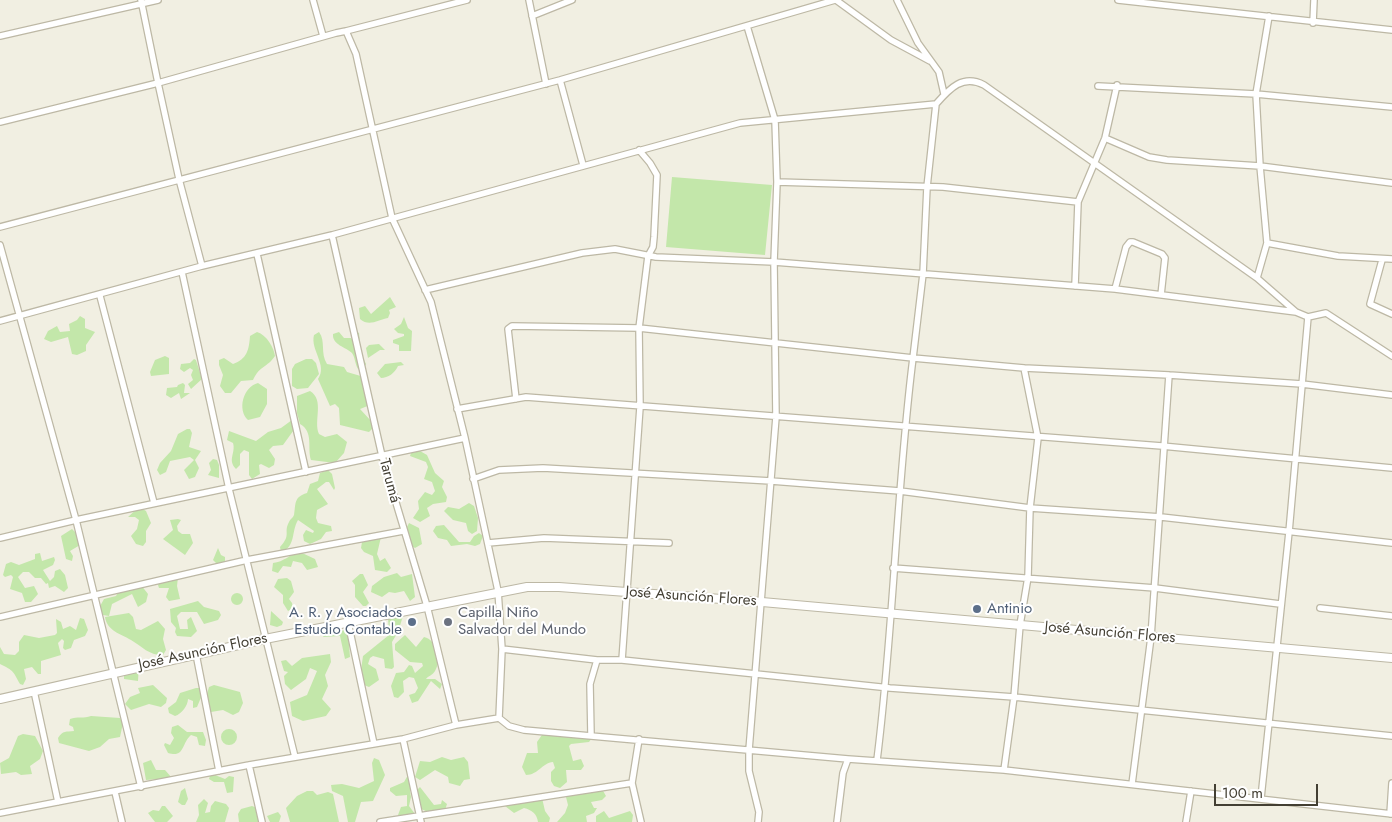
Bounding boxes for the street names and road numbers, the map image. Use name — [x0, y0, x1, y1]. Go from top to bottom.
street label: Tarumá — [375, 457, 403, 505]
street label: José Asunción Flores — [625, 583, 757, 611]
street label: José Asunción Flores — [1044, 618, 1176, 648]
street label: José Asunción Flores — [137, 630, 269, 674]

